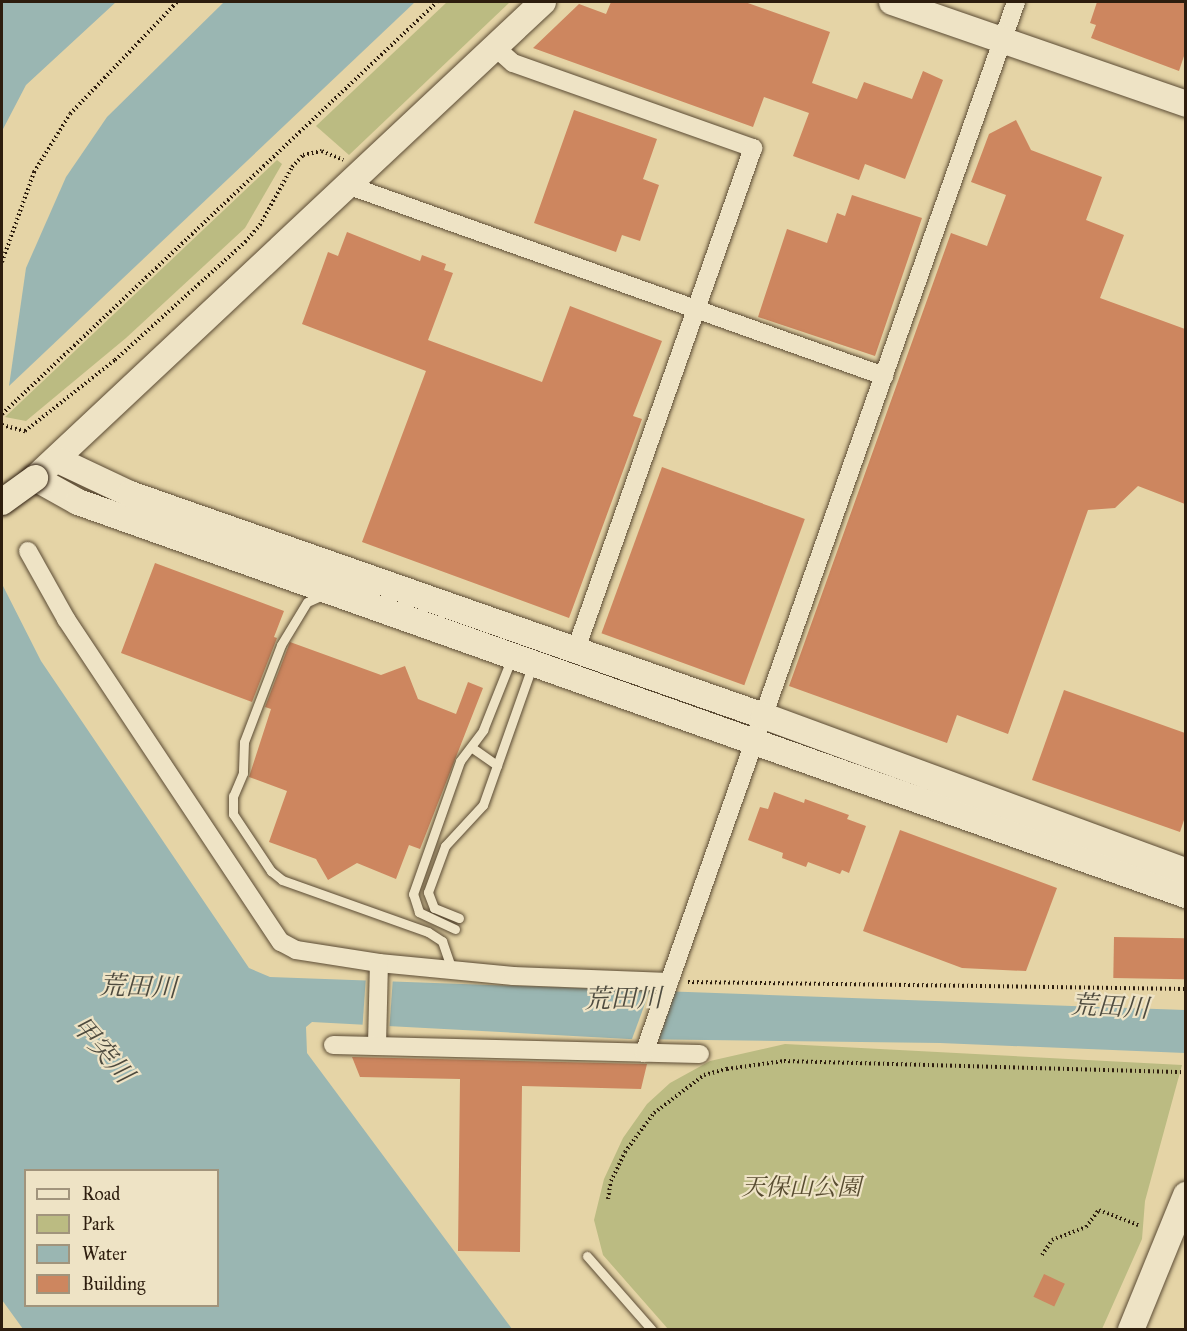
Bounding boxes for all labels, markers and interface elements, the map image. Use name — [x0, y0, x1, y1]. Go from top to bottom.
water label: 荒田川 — [98, 970, 178, 1004]
water label: 荒田川 — [584, 983, 662, 1015]
water label: 荒田川 — [1070, 989, 1150, 1025]
water label: 甲突川 — [65, 1010, 139, 1090]
legend — [24, 1169, 219, 1307]
park label: 天保山公園 — [741, 1174, 861, 1202]
text: Road — [82, 1183, 120, 1205]
text: Park — [82, 1213, 115, 1235]
text: Water — [82, 1243, 126, 1265]
text: Building — [82, 1273, 145, 1295]

